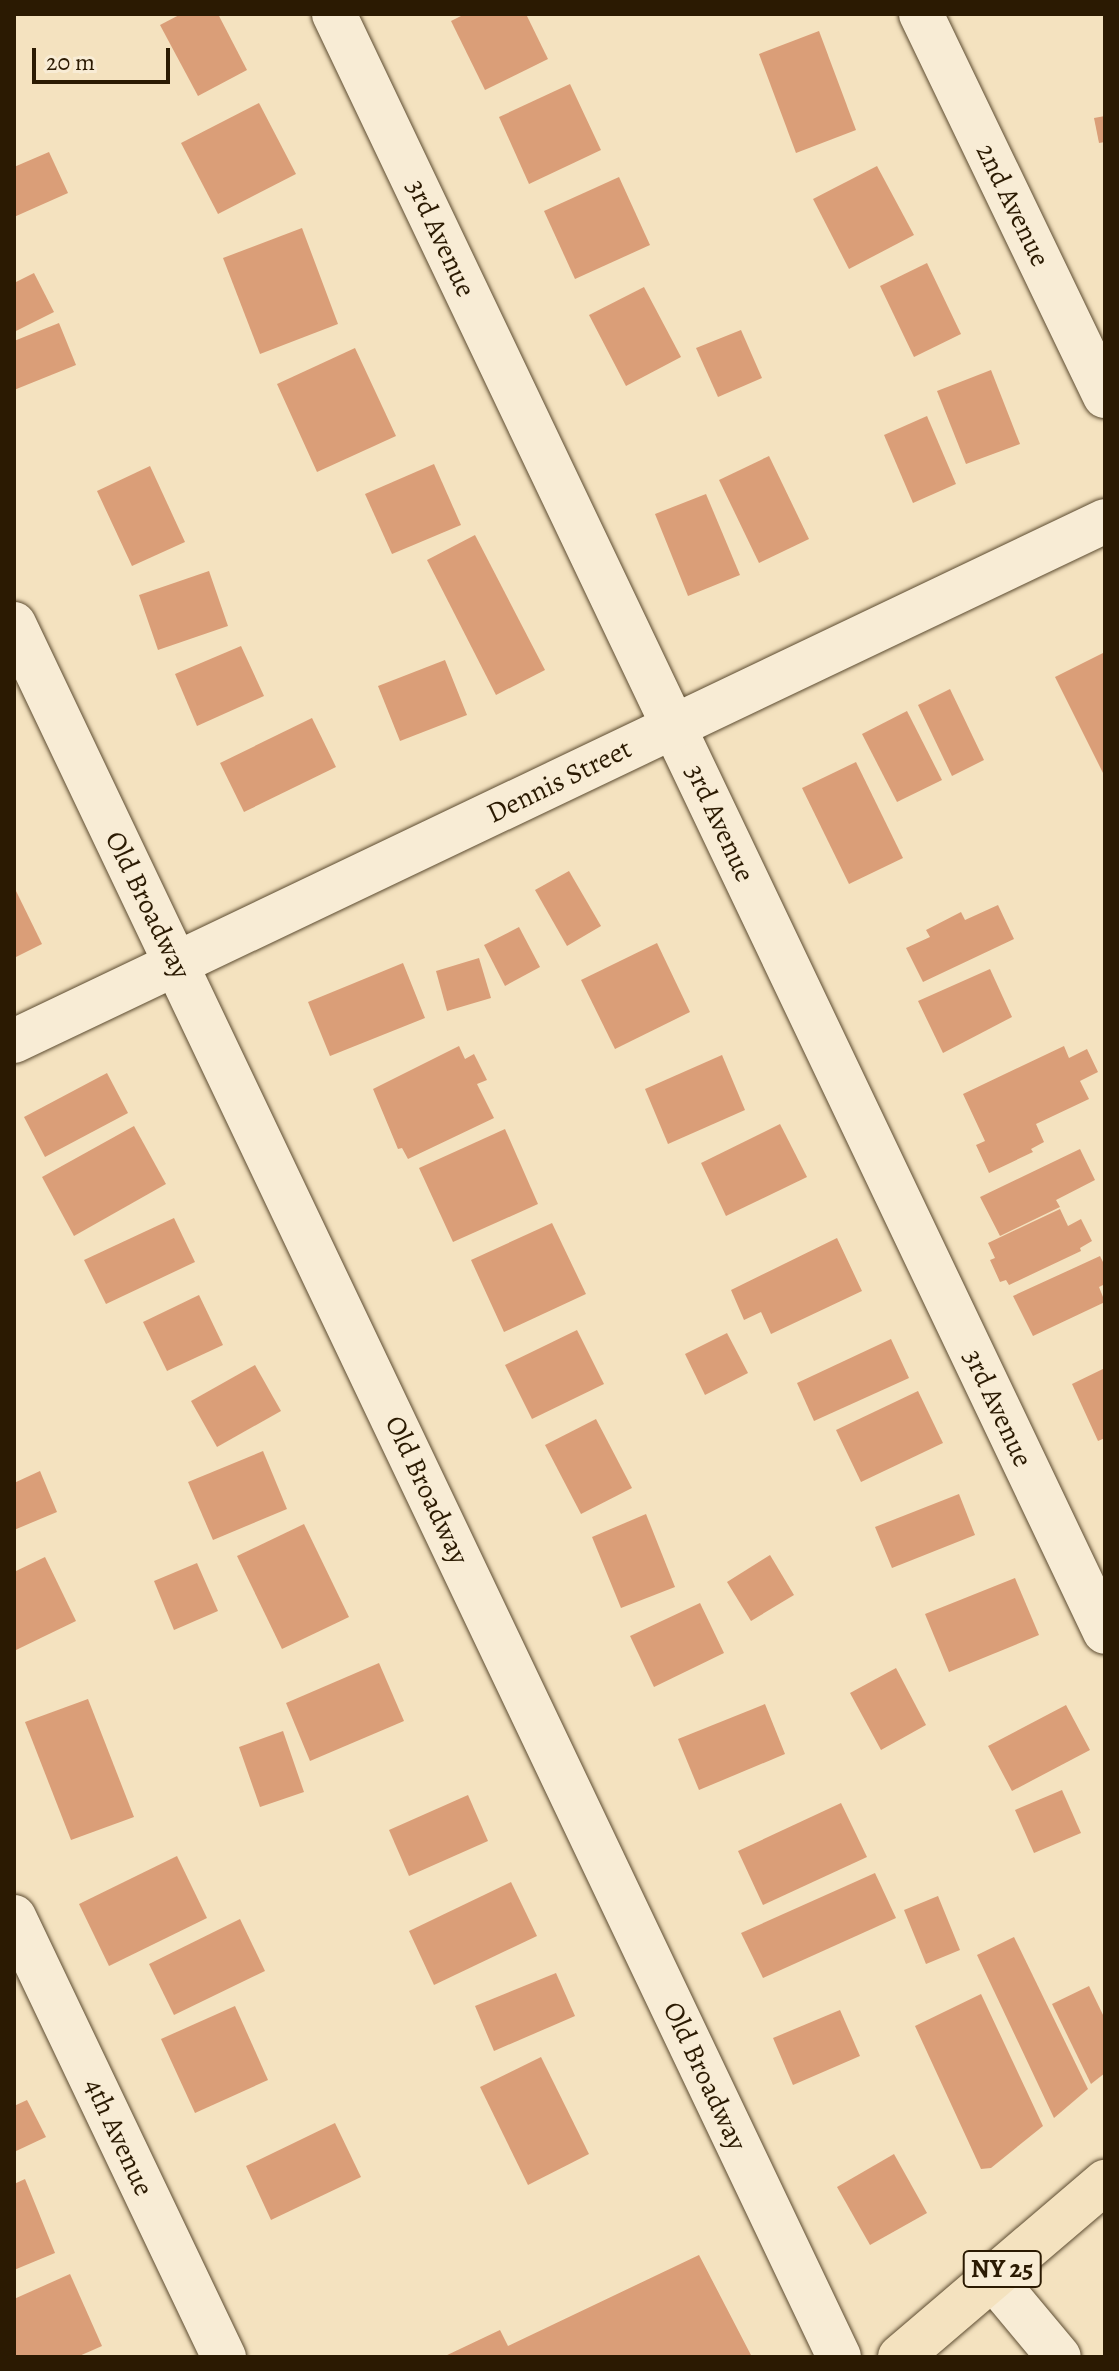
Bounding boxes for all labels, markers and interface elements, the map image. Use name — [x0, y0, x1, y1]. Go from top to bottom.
scale bar — [36, 32, 174, 82]
text: 20 m — [46, 46, 95, 78]
street label: 2nd Avenue — [969, 138, 1057, 272]
street label: 3rd Avenue — [399, 174, 483, 302]
street label: Dennis Street — [481, 732, 637, 830]
street label: 3rd Avenue — [678, 759, 762, 887]
street label: Old Broadway — [98, 826, 198, 984]
street label: 3rd Avenue — [956, 1344, 1040, 1472]
street label: Old Broadway — [378, 1410, 476, 1570]
street label: Old Broadway — [656, 1996, 754, 2156]
street label: 4th Avenue — [77, 2073, 161, 2201]
road number: NY 25 — [962, 2247, 1042, 2291]

